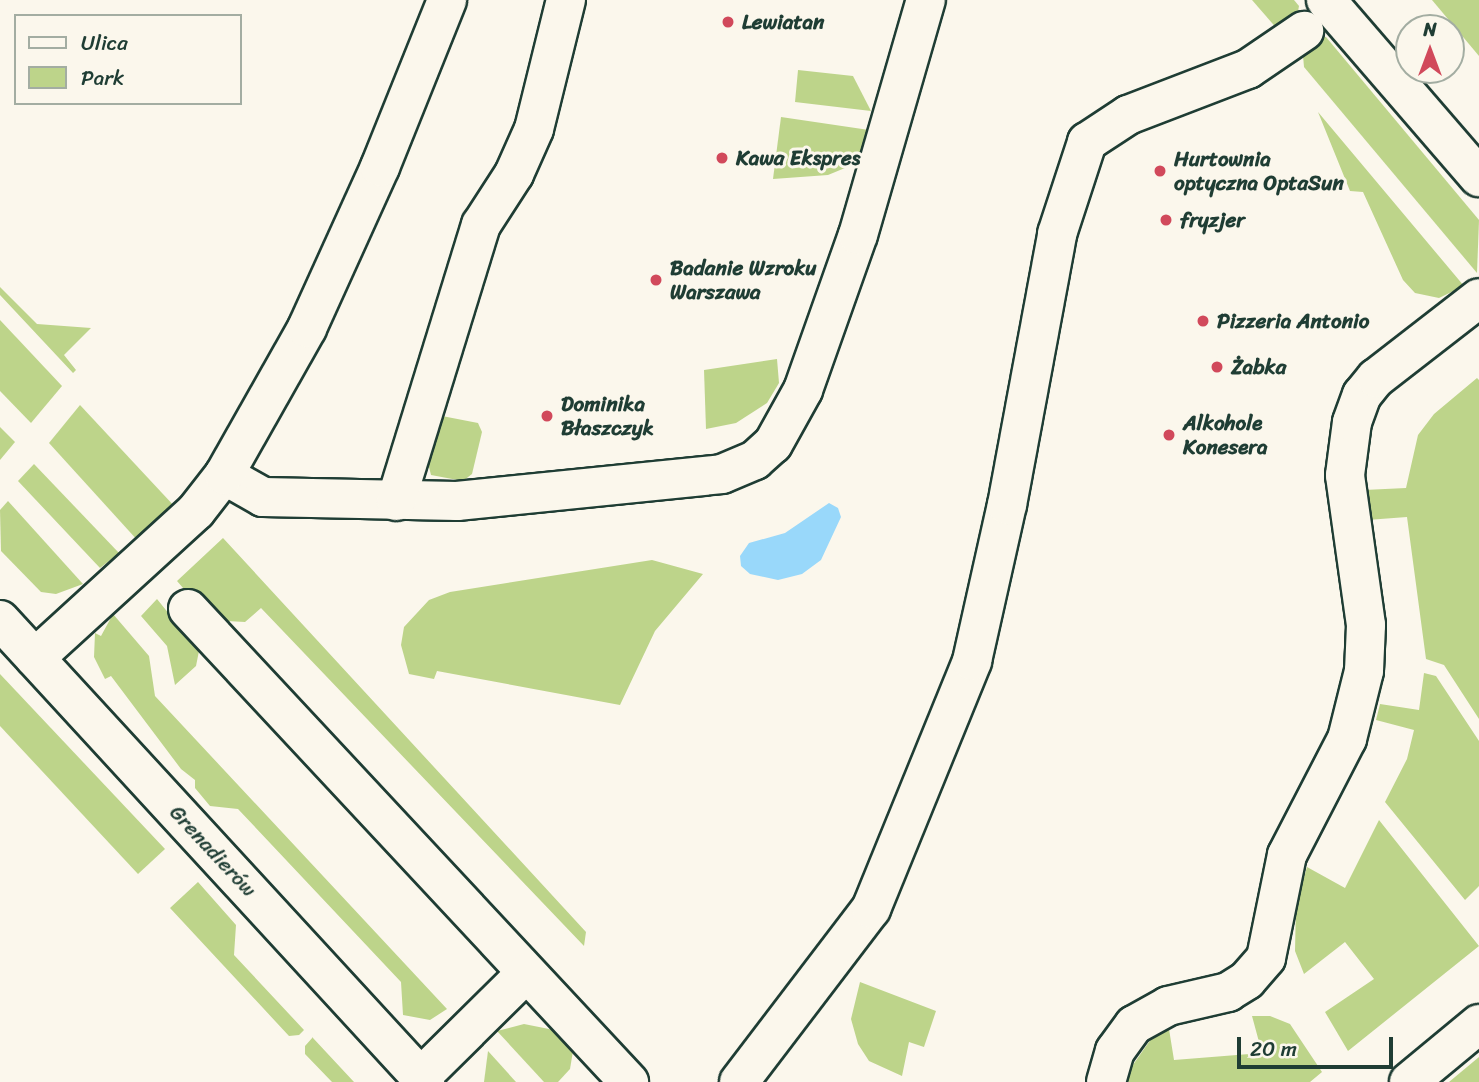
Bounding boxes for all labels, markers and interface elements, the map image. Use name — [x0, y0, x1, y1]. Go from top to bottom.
place label: Lewiatan — [742, 9, 824, 35]
text: N — [1423, 13, 1437, 46]
legend — [14, 14, 242, 105]
marker: Lewiatan — [720, 14, 736, 30]
north arrow — [1395, 14, 1465, 84]
text: Ulica — [81, 24, 128, 62]
text: Park — [81, 59, 124, 97]
place label: Kawa Ekspres — [736, 145, 862, 171]
place label: Hurtownia optyczna OptaSun — [1174, 146, 1344, 196]
marker: Kawa Ekspres — [714, 150, 730, 166]
marker: Hurtownia optyczna OptaSun — [1152, 163, 1168, 179]
place label: fryzjer — [1180, 207, 1245, 233]
marker: fryzjer — [1158, 212, 1174, 228]
place label: Badanie Wzroku Warszawa — [670, 255, 817, 305]
marker: Badanie Wzroku Warszawa — [648, 272, 664, 288]
place label: Pizzeria Antonio — [1217, 308, 1369, 334]
marker: Pizzeria Antonio — [1195, 313, 1211, 329]
place label: Żabka — [1231, 354, 1286, 380]
marker: Żabka — [1209, 359, 1225, 375]
place label: Dominika Błaszczyk — [561, 391, 654, 441]
marker: Dominika Błaszczyk — [539, 408, 555, 424]
place label: Alkohole Konesera — [1183, 410, 1267, 460]
marker: Alkohole Konesera — [1161, 427, 1177, 443]
street label: Grenadierów — [164, 800, 262, 902]
scale bar — [1241, 1023, 1397, 1066]
text: 20 m — [1250, 1030, 1297, 1068]

